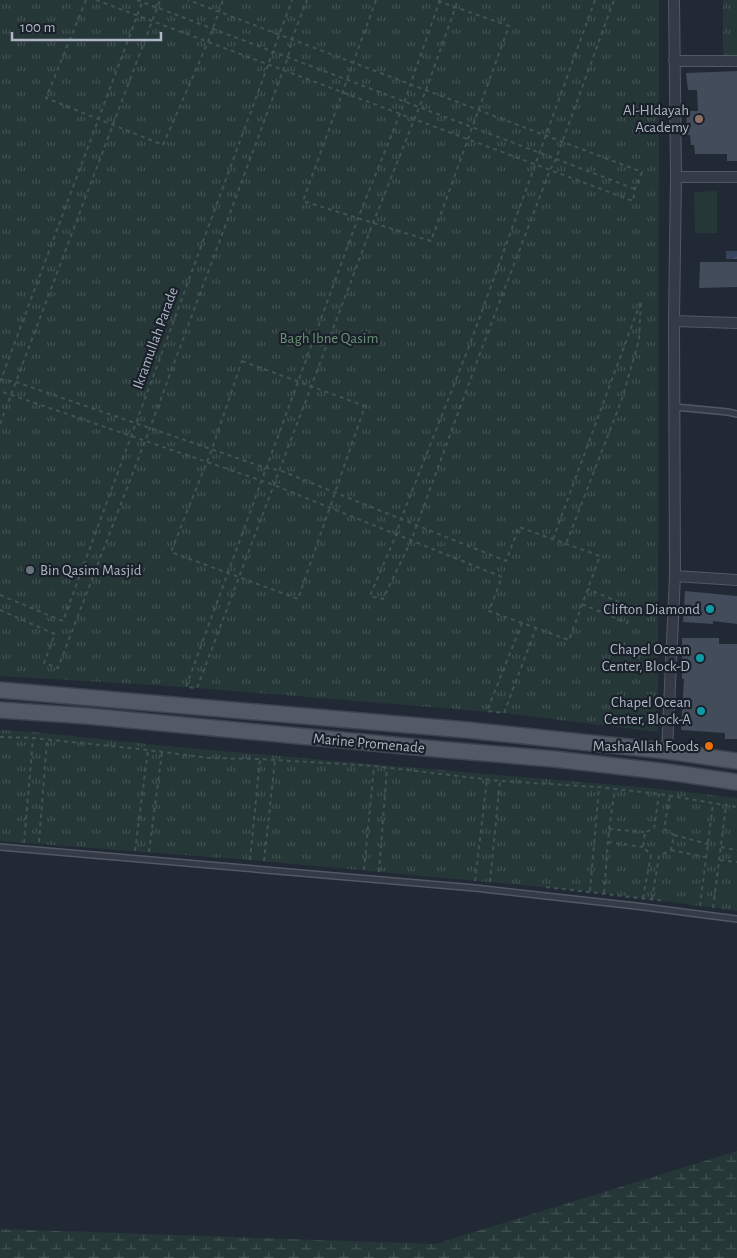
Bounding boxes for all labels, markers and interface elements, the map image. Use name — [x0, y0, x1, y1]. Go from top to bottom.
scale bar — [12, 10, 161, 42]
text: 100 m — [20, 20, 55, 35]
place label: Al-HIdayah Academy — [623, 103, 690, 135]
marker: Al-HIdayah Academy — [693, 113, 705, 125]
street label: Ikramullah Parade — [130, 285, 181, 391]
park label: Bagh Ibne Qasim — [280, 331, 378, 346]
place label: Bin Qasim Masjid — [40, 563, 142, 578]
marker: Bin Qasim Masjid — [24, 564, 36, 576]
place label: Clifton Diamond — [603, 602, 700, 617]
marker: Clifton Diamond — [704, 603, 716, 615]
place label: Chapel Ocean Center, Block-D — [602, 642, 690, 674]
marker: Chapel Ocean Center, Block-D — [694, 652, 706, 664]
place label: Chapel Ocean Center, Block-A — [604, 695, 691, 727]
marker: Chapel Ocean Center, Block-A — [695, 705, 707, 717]
street label: Marine Promenade — [313, 731, 425, 756]
place label: MashaAllah Foods — [593, 739, 699, 754]
marker: MashaAllah Foods — [703, 740, 715, 752]

